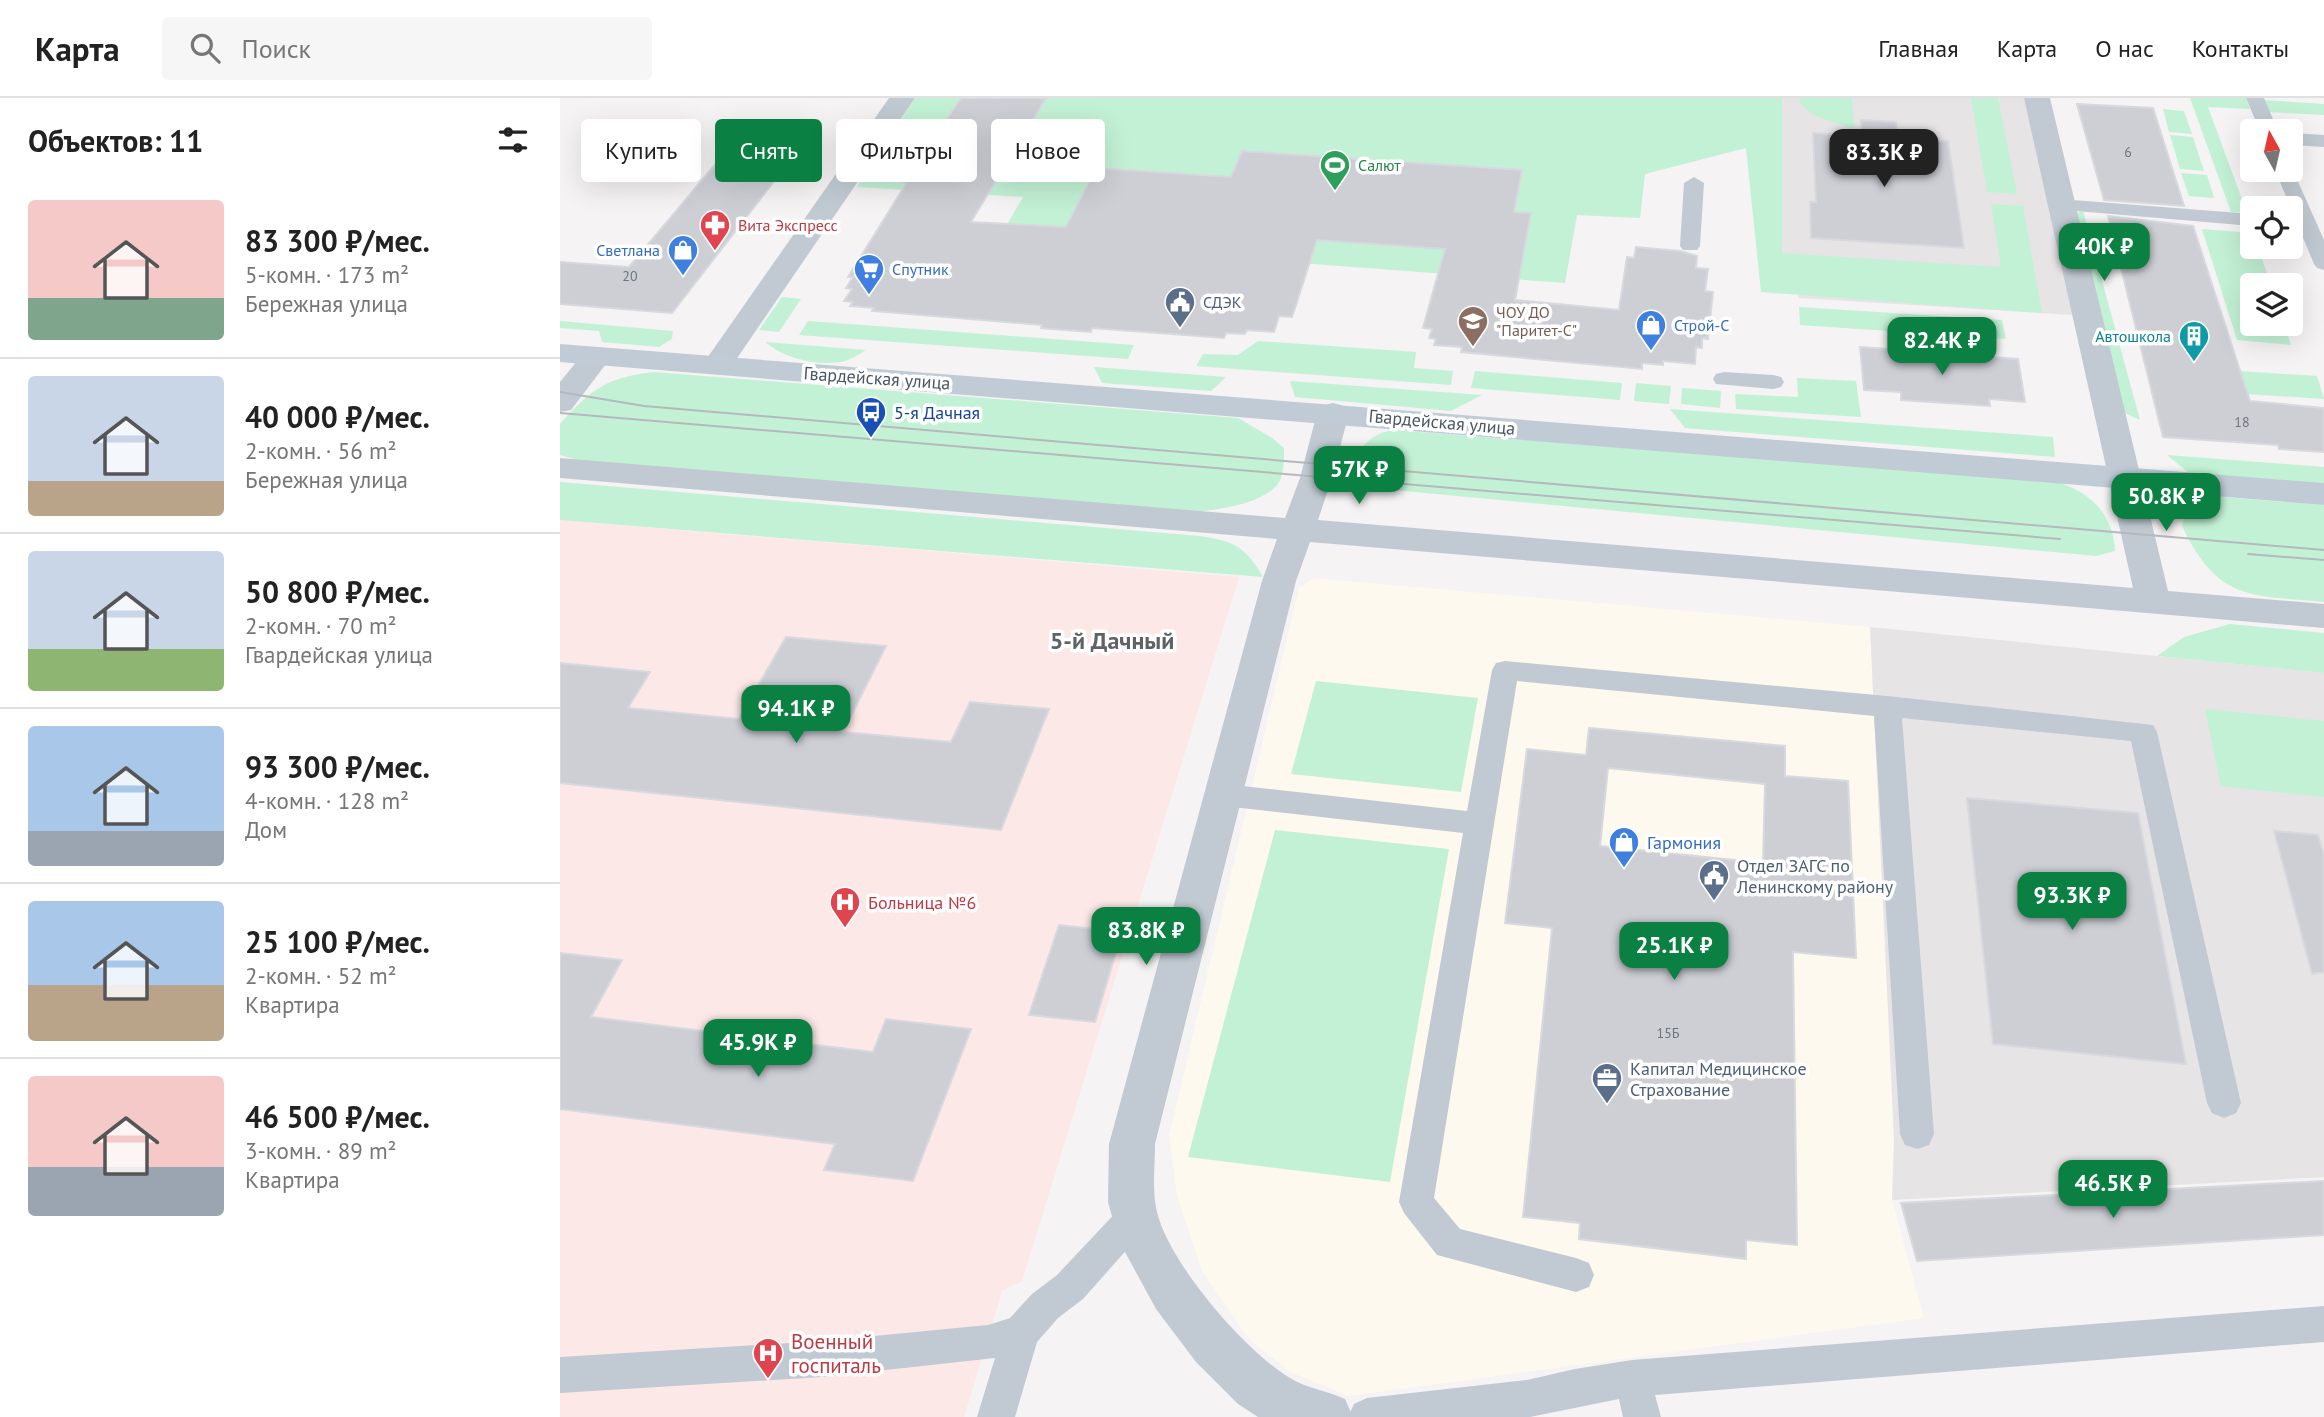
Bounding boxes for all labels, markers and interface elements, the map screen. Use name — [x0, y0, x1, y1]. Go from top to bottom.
search box — [162, 17, 652, 80]
text: Карта — [35, 27, 120, 70]
icon: search — [186, 29, 224, 67]
text: Поиск — [242, 32, 311, 65]
text: Главная — [1878, 33, 1959, 64]
text: Карта — [1997, 33, 2057, 64]
text: О нас — [2095, 33, 2154, 64]
text: Контакты — [2192, 33, 2289, 64]
chip: Купить — [581, 119, 701, 182]
chip: Снять — [715, 119, 822, 182]
chip: Фильтры — [836, 119, 977, 182]
chip: Новое — [991, 119, 1105, 182]
north arrow — [2240, 119, 2303, 182]
map controls — [2240, 119, 2303, 336]
text: Объектов: 11 — [28, 121, 203, 160]
icon: filters — [494, 121, 532, 159]
pin: 83.3K ₽ — [1819, 130, 1949, 189]
text: 83.3K ₽ — [1845, 137, 1923, 166]
house number: 6 — [2124, 143, 2132, 161]
sports icon: Салют — [1318, 148, 1352, 192]
place label: Салют — [1358, 155, 1401, 175]
button: locate — [2240, 196, 2303, 259]
pharmacy icon: Вита Экспресс — [698, 208, 732, 252]
place label: Вита Экспресс — [738, 215, 838, 235]
text: 83 300 ₽/мес. — [245, 221, 430, 260]
pin: 40K ₽ — [2055, 223, 2153, 283]
icon: home — [84, 228, 168, 312]
text: 40K ₽ — [2075, 231, 2133, 260]
shop icon: Светлана — [666, 233, 700, 277]
place label: Светлана — [596, 240, 660, 260]
supermarket icon: Спутник — [852, 252, 886, 296]
place label: Спутник — [892, 259, 949, 279]
text: 5-комн. · 173 m² — [245, 260, 409, 289]
house number: 20 — [622, 267, 638, 285]
button: layers — [2240, 273, 2303, 336]
public building icon: СДЭК — [1163, 285, 1197, 329]
text: Бережная улица — [245, 289, 408, 318]
place label: СДЭК — [1203, 292, 1242, 312]
place label: ЧОУ ДО "Паритет-С" — [1496, 302, 1577, 340]
school or university icon: ЧОУ ДО "Паритет-С" — [1456, 304, 1490, 348]
shop icon: Строй-С — [1634, 308, 1668, 352]
place label: Строй-С — [1674, 315, 1729, 335]
pin: 82.4K ₽ — [1877, 317, 2007, 377]
building icon: Автошкола — [2177, 319, 2211, 363]
text: 82.4K ₽ — [1903, 325, 1981, 354]
place label: Автошкола — [2095, 326, 2171, 346]
street label: Гвардейская улица — [803, 361, 951, 395]
bus stop icon: 5-я Дачная — [854, 395, 888, 439]
text: 40 000 ₽/мес. — [245, 397, 430, 436]
place label: 5-я Дачная — [894, 401, 980, 424]
icon: home — [84, 404, 168, 488]
street label: Гвардейская улица — [1368, 404, 1516, 440]
house number: 18 — [2234, 413, 2250, 431]
text: 2-комн. · 56 m² — [245, 436, 397, 465]
pin: 57K ₽ — [1310, 446, 1408, 506]
text: 57K ₽ — [1330, 454, 1388, 483]
text: Бережная улица — [245, 465, 408, 494]
pin: 50.8K ₽ — [2101, 474, 2231, 533]
text: 50.8K ₽ — [2127, 481, 2205, 510]
text: 50 800 ₽/мес. — [245, 572, 430, 611]
icon: home — [84, 579, 168, 663]
text: 2-комн. · 70 m² — [245, 611, 397, 640]
district label: 5-й Дачный — [1050, 625, 1174, 656]
text: Гвардейская улица — [245, 640, 433, 669]
pin: 94.1K ₽ — [731, 686, 861, 745]
text: 94.1K ₽ — [757, 693, 835, 722]
text: 93 300 ₽/мес. — [245, 747, 430, 786]
icon: home — [84, 754, 168, 838]
text: 4-комн. · 128 m² — [245, 786, 409, 815]
text: Дом — [245, 815, 287, 844]
shop icon: Гармония — [1607, 825, 1641, 869]
place label: Гармония — [1647, 831, 1721, 854]
place label: Отдел ЗАГС по Ленинскому району — [1736, 854, 1894, 898]
public building icon: Отдел ЗАГС по Ленинскому району — [1697, 858, 1731, 902]
pin: 93.3K ₽ — [2007, 872, 2137, 932]
text: 93.3K ₽ — [2033, 880, 2111, 909]
hospital icon: Больница №6 — [828, 885, 862, 929]
place label: Больница №6 — [868, 891, 976, 914]
pin: 83.8K ₽ — [1081, 908, 1211, 967]
text: 83.8K ₽ — [1107, 915, 1185, 944]
text: 25 100 ₽/мес. — [245, 922, 430, 961]
pin: 25.1K ₽ — [1609, 922, 1739, 982]
icon: home — [84, 929, 168, 1013]
text: 25.1K ₽ — [1635, 930, 1713, 959]
text: 2-комн. · 52 m² — [245, 961, 397, 990]
text: Квартира — [245, 990, 340, 1019]
pin: 45.9K ₽ — [693, 1020, 823, 1079]
house number: 15Б — [1657, 1024, 1680, 1042]
text: 45.9K ₽ — [719, 1027, 797, 1056]
place label: Капитал Медицинское Страхование — [1630, 1057, 1807, 1101]
office icon: Капитал Медицинское Страхование — [1590, 1061, 1624, 1105]
text: 46 500 ₽/мес. — [245, 1097, 430, 1136]
icon: home — [84, 1104, 168, 1188]
text: 3-комн. · 89 m² — [245, 1136, 397, 1165]
pin: 46.5K ₽ — [2048, 1160, 2178, 1220]
text: Квартира — [245, 1165, 340, 1194]
text: 46.5K ₽ — [2074, 1168, 2152, 1197]
place label: Военный госпиталь — [791, 1328, 881, 1379]
hospital icon: Военный госпиталь — [751, 1336, 785, 1380]

